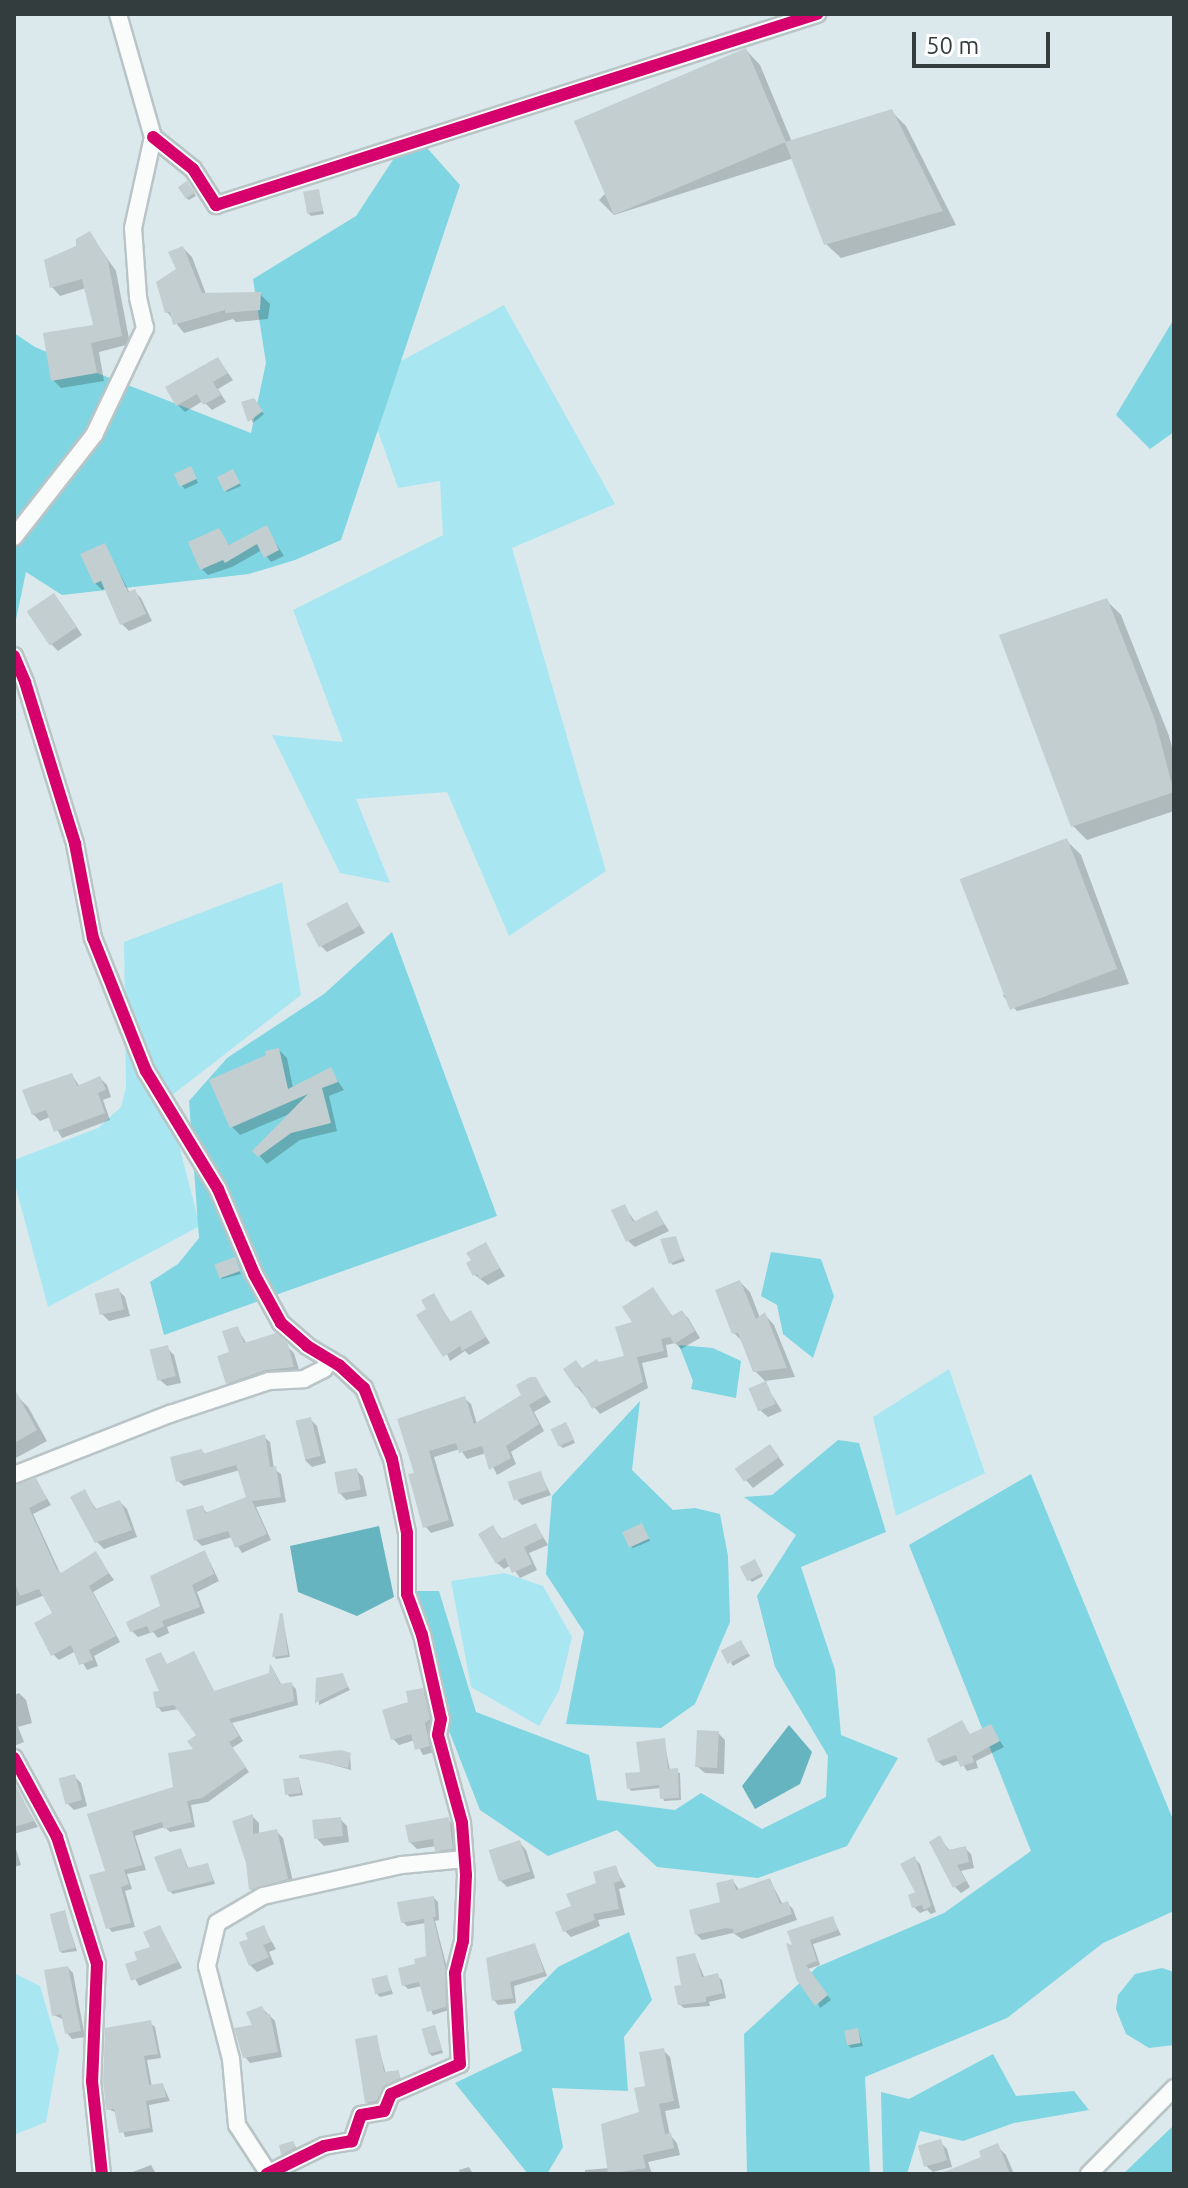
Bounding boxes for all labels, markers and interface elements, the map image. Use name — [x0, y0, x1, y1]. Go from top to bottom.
scale bar — [916, 16, 1054, 66]
text: 50 m — [926, 32, 979, 59]

